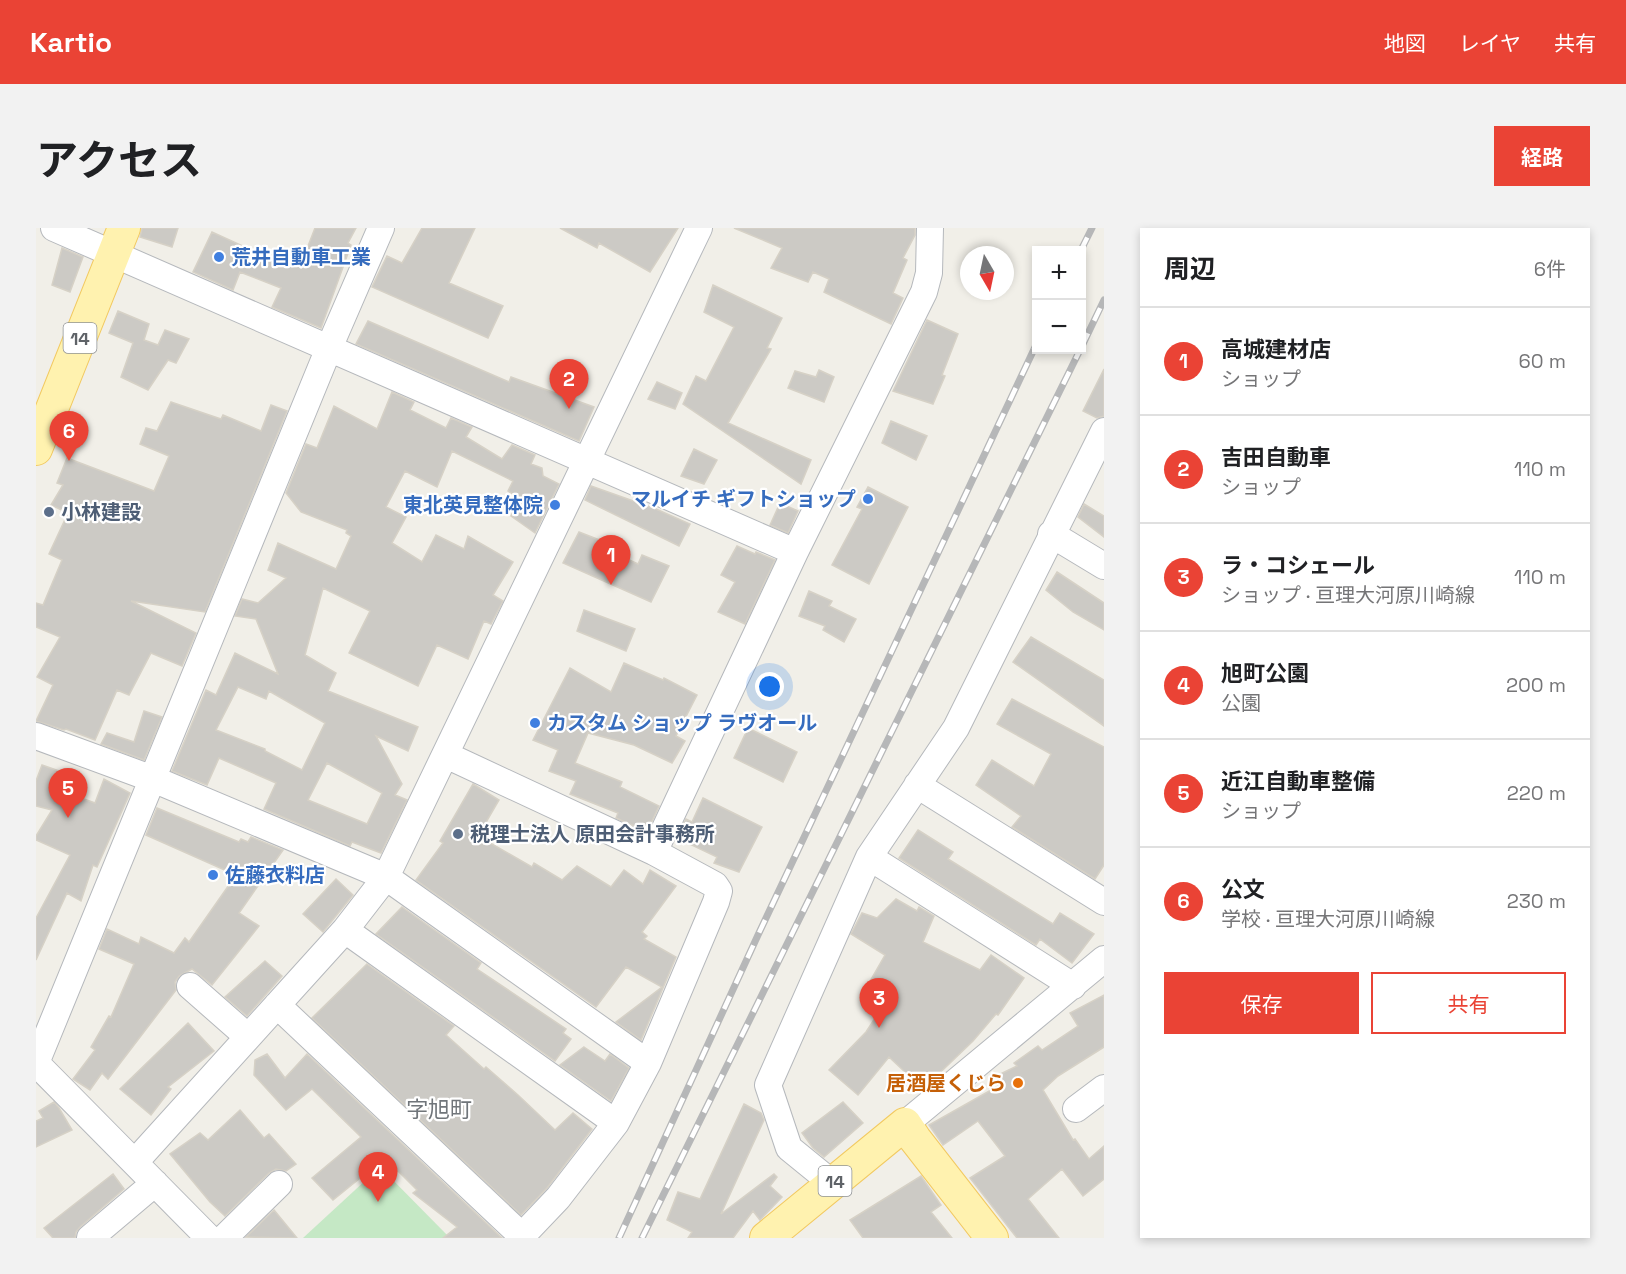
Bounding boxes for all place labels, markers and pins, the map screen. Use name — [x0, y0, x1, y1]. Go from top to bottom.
place label: 荒井自動車工業 — [231, 244, 371, 270]
marker: 荒井自動車工業 — [212, 250, 226, 264]
pin: 2 — [550, 360, 588, 409]
pin: 6 — [50, 412, 88, 461]
place label: マルイチ ギフトショップ — [631, 486, 856, 512]
place label: 東北英見整体院 — [403, 492, 543, 518]
marker: マルイチ ギフトショップ — [861, 492, 875, 506]
marker: 東北英見整体院 — [548, 498, 562, 512]
place label: 小林建設 — [61, 499, 141, 525]
marker: 小林建設 — [42, 505, 56, 519]
pin: 1 — [592, 536, 630, 585]
place label: カスタム ショップ ラヴオール — [547, 710, 817, 736]
marker: カスタム ショップ ラヴオール — [528, 716, 542, 730]
pin: 5 — [48, 768, 87, 818]
place label: 税理士法人 原田会計事務所 — [470, 821, 715, 847]
marker: 税理士法人 原田会計事務所 — [451, 827, 465, 841]
place label: 佐藤衣料店 — [225, 862, 325, 888]
marker: 佐藤衣料店 — [206, 868, 220, 882]
pin: 3 — [860, 978, 898, 1028]
place label: 居酒屋くじら — [886, 1070, 1006, 1096]
marker: 居酒屋くじら — [1011, 1076, 1025, 1090]
pin: 4 — [358, 1152, 398, 1202]

